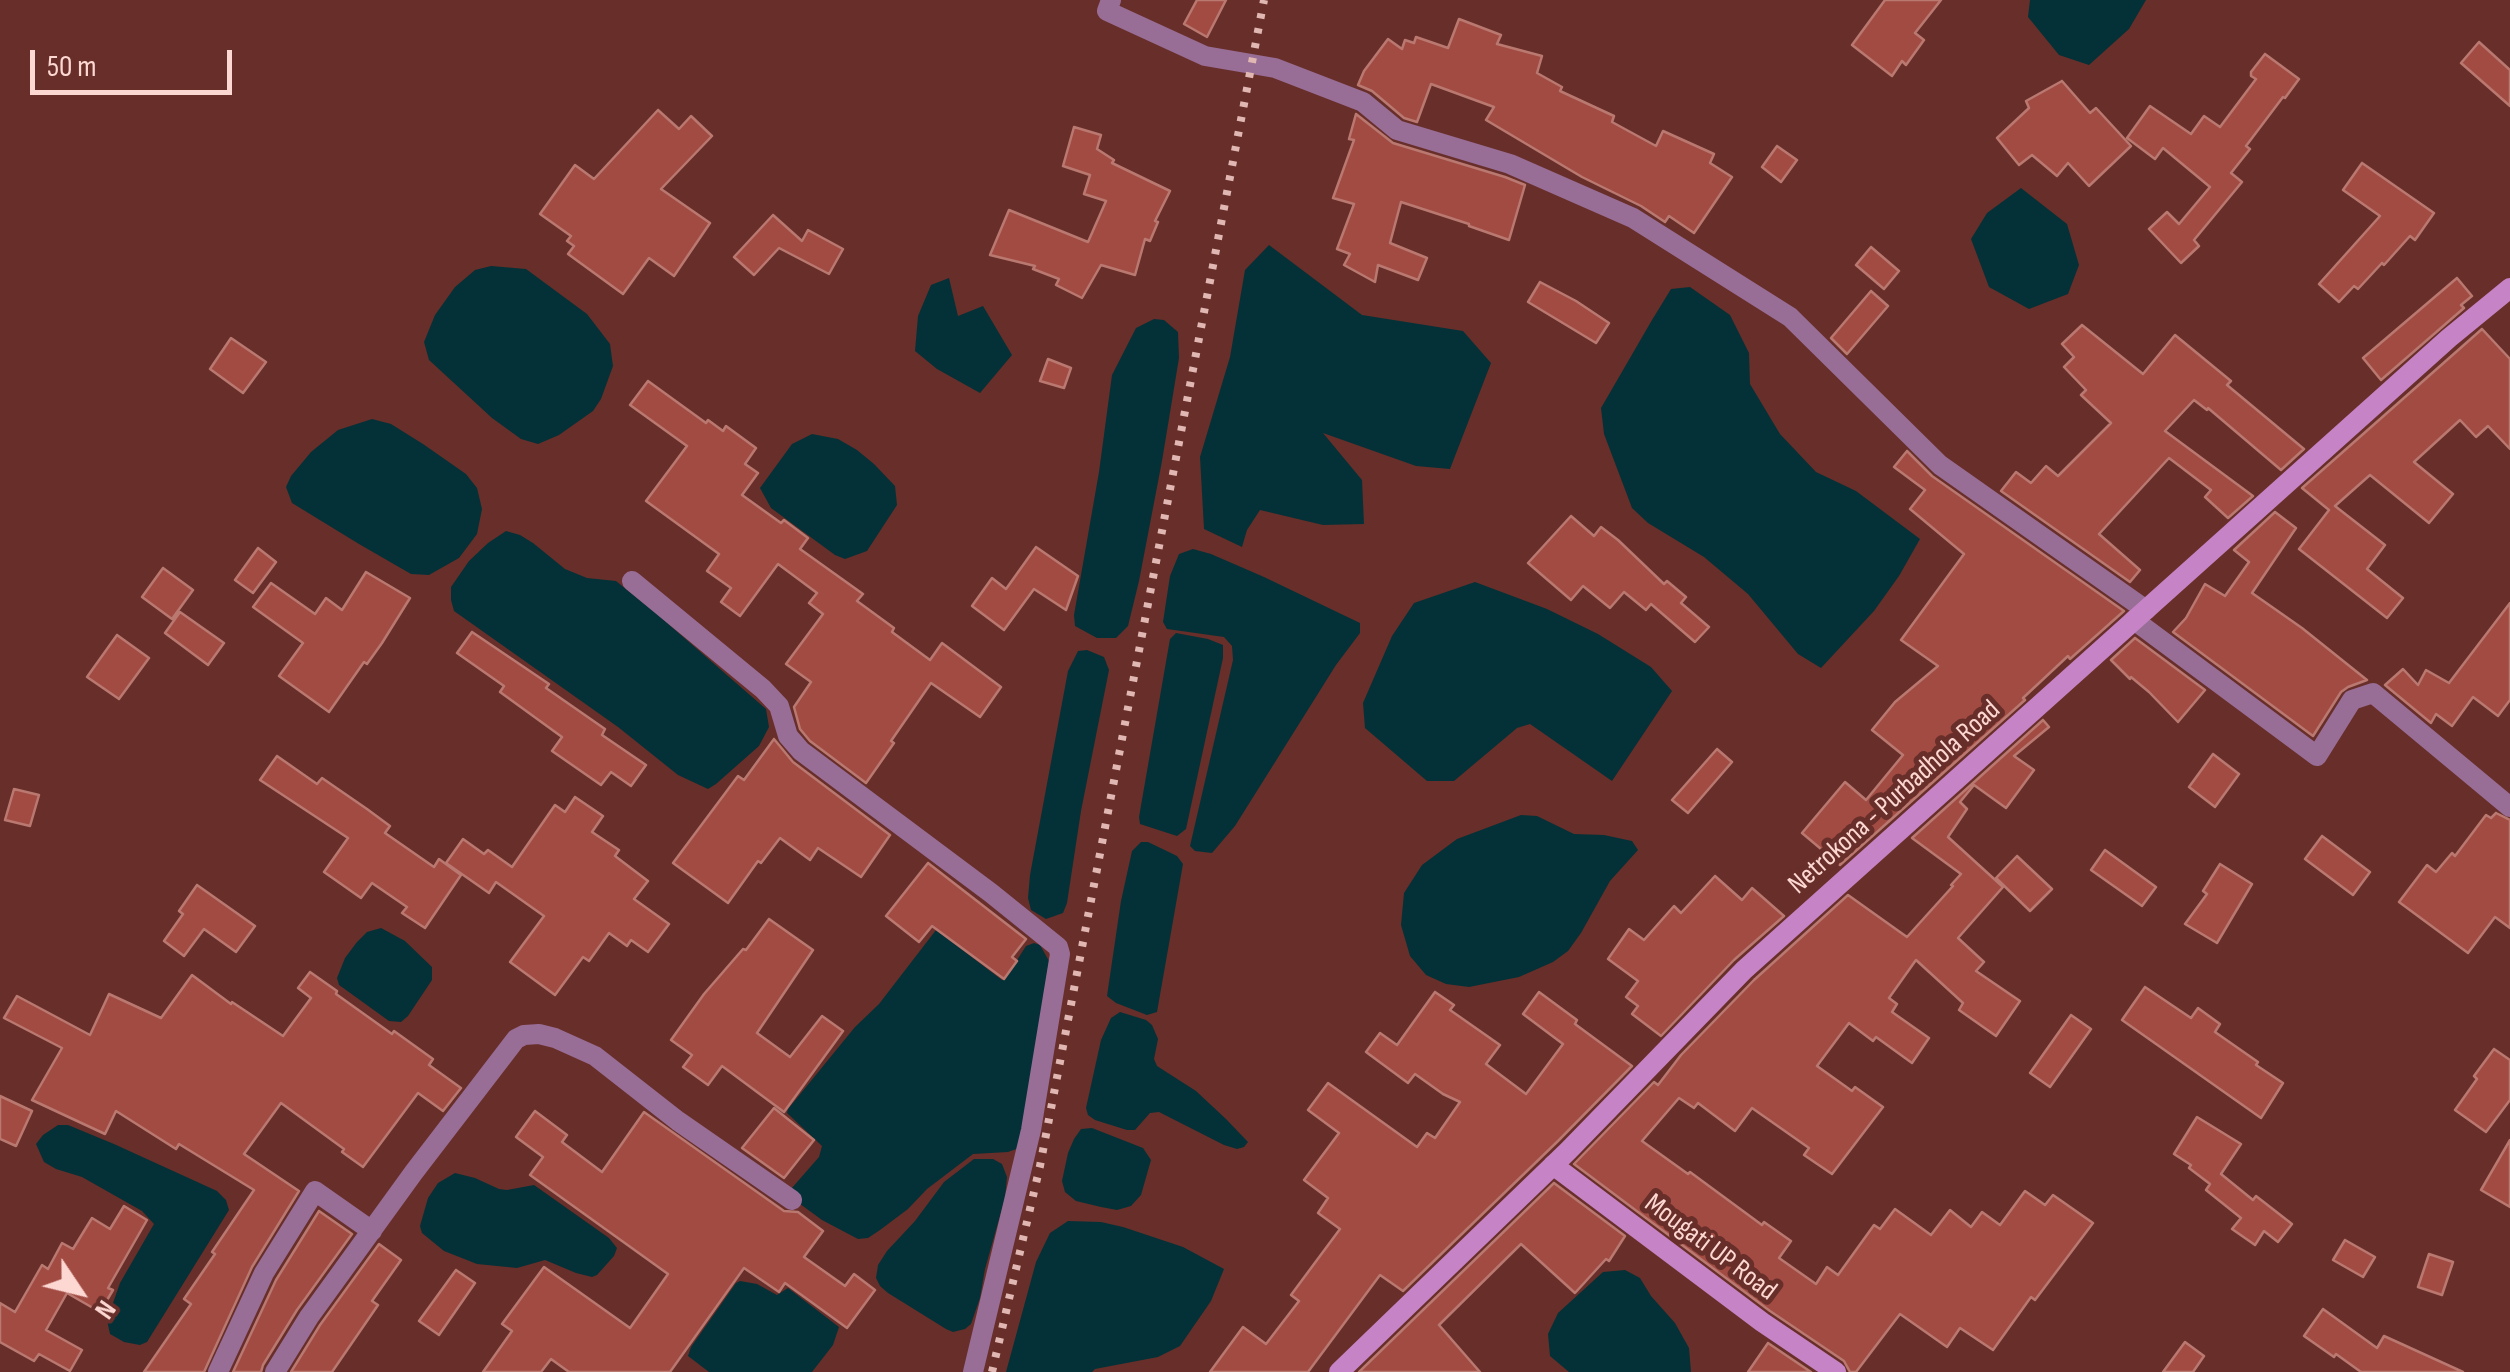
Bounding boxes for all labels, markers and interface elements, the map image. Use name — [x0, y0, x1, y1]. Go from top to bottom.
scale bar — [35, 30, 238, 92]
text: 50 m — [47, 49, 96, 85]
street label: Netrokona - Purbadhola Road — [1782, 694, 2008, 902]
street label: Mougati UP Road — [1637, 1187, 1783, 1309]
north arrow — [30, 1242, 130, 1342]
text: N — [87, 1294, 123, 1325]

